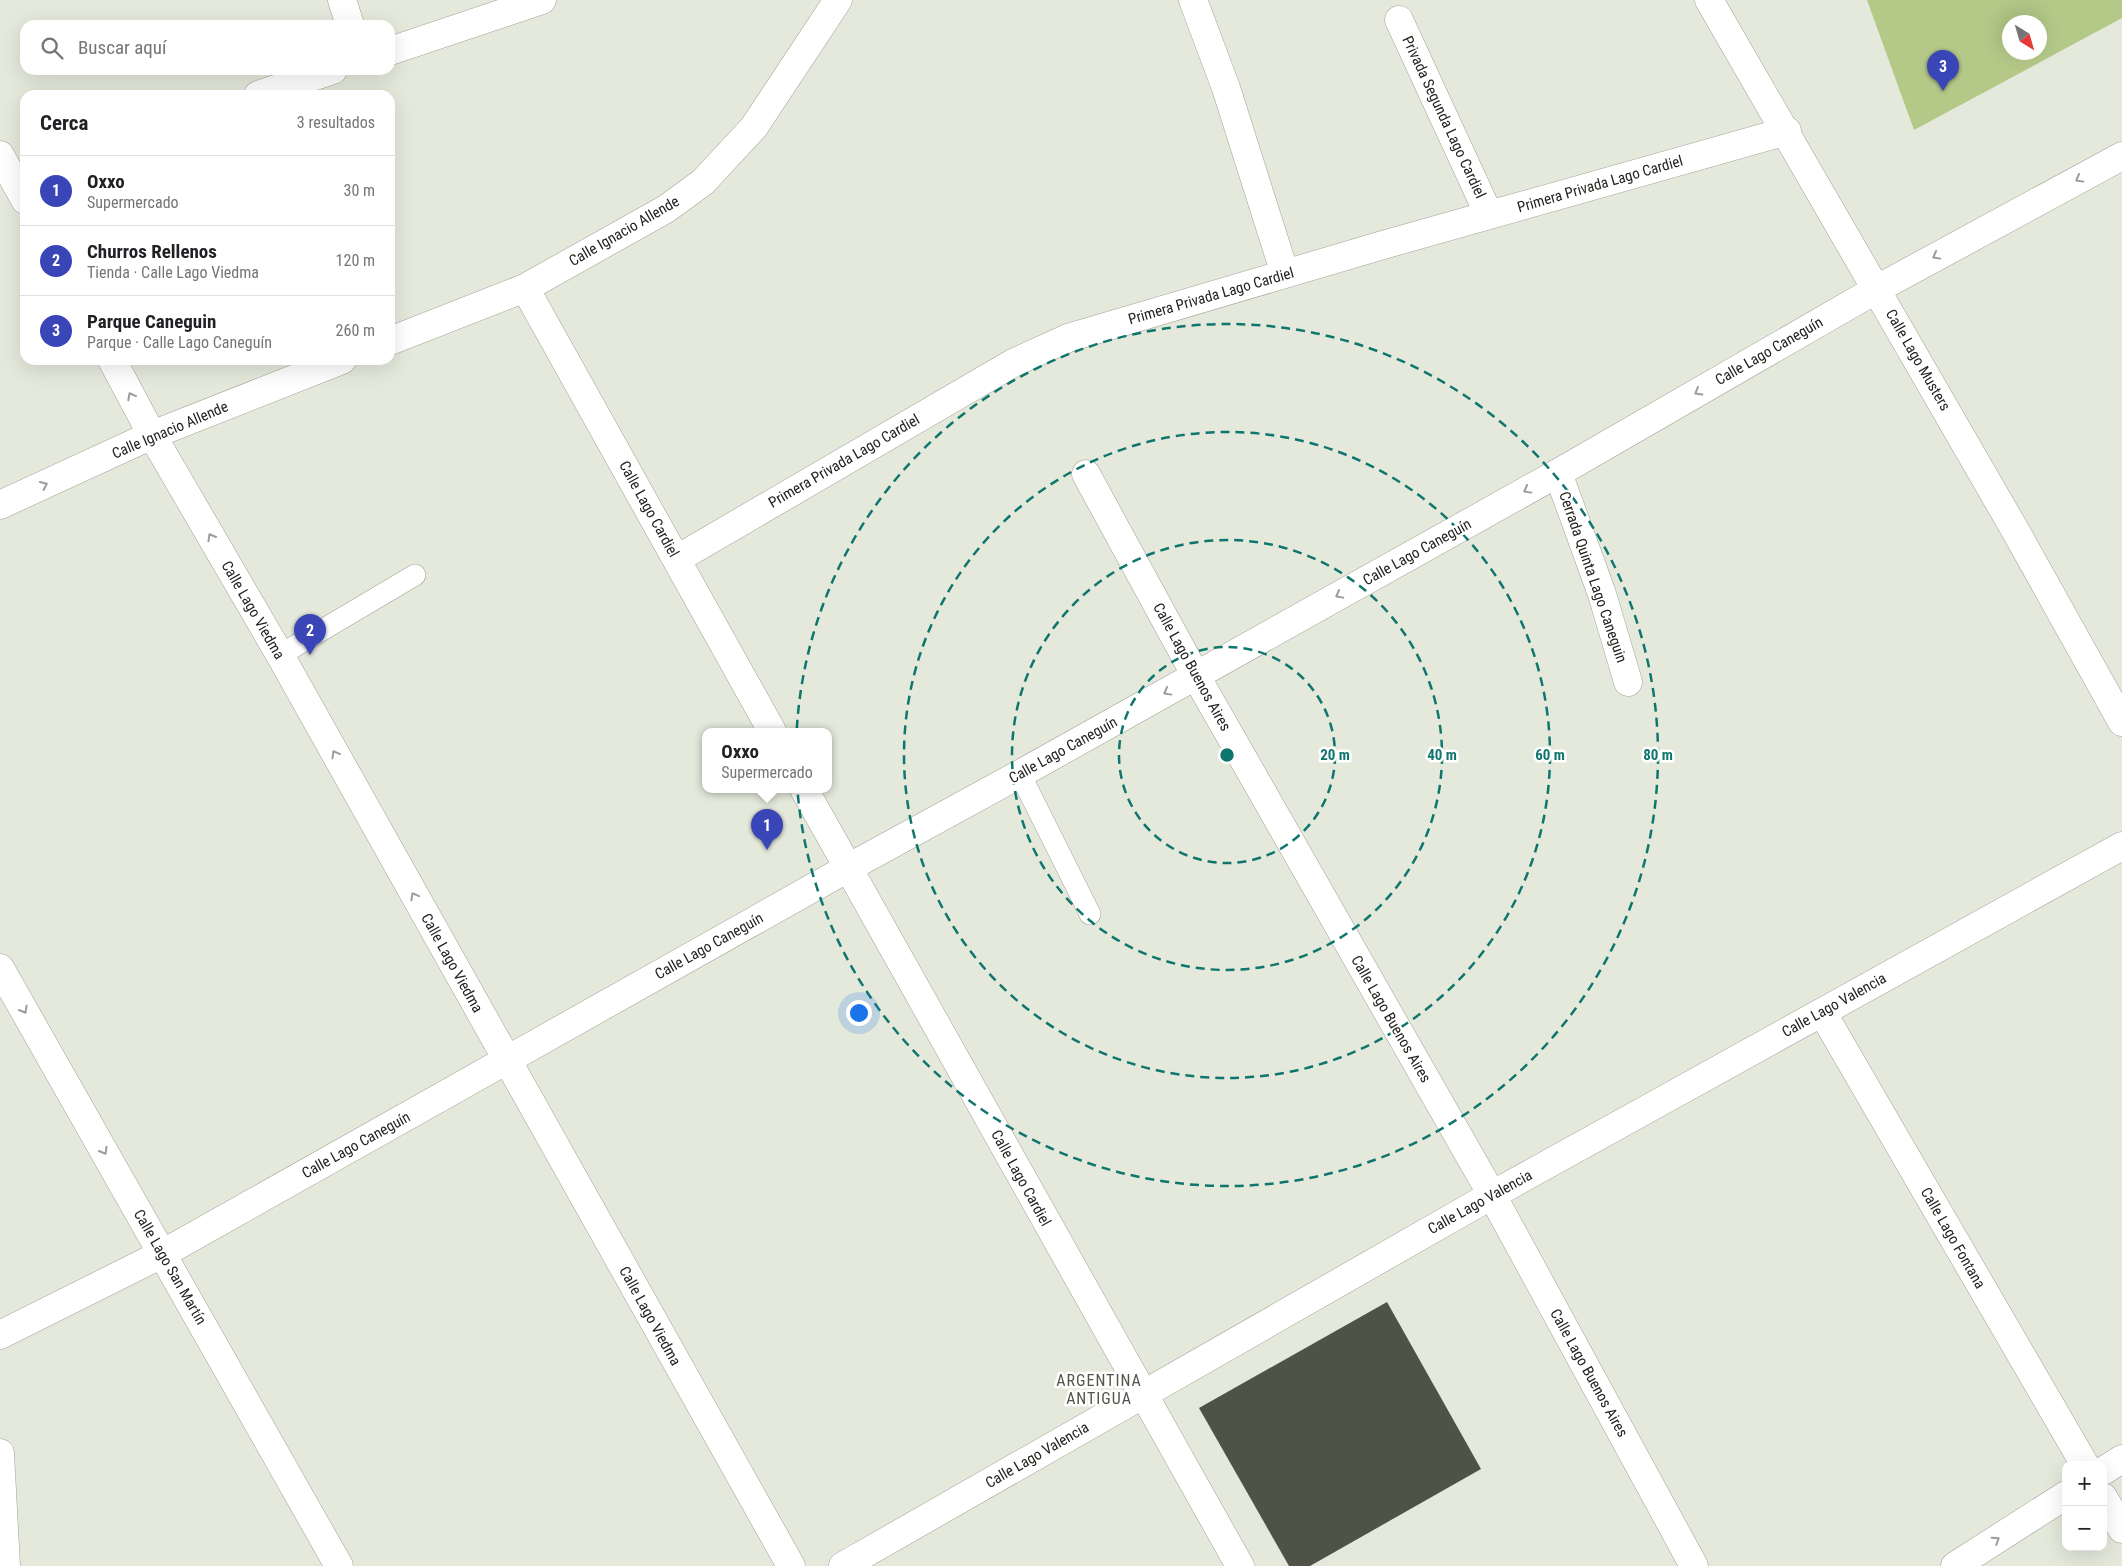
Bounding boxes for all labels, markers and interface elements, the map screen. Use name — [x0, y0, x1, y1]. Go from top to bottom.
north arrow — [2002, 15, 2047, 60]
search box — [20, 20, 395, 75]
street label: Privada Segunda Lago Cardiel — [1398, 33, 1490, 201]
icon: search — [38, 34, 66, 62]
text: Buscar aquí — [78, 36, 167, 59]
pin: 3 — [1927, 50, 1959, 91]
text: Cerca — [40, 111, 88, 135]
text: 3 resultados — [297, 113, 375, 132]
street label: Primera Privada Lago Cardiel — [1515, 152, 1685, 216]
text: Oxxo — [87, 170, 125, 193]
one-way arrow — [2075, 173, 2084, 183]
text: 1 — [52, 181, 60, 200]
text: 30 m — [343, 181, 375, 200]
street label: Calle Ignacio Allende — [566, 192, 682, 270]
text: Supermercado — [87, 193, 179, 212]
text: Churros Rellenos — [87, 240, 217, 263]
one-way arrow — [1933, 250, 1942, 260]
text: 2 — [52, 251, 60, 270]
text: 120 m — [336, 251, 375, 270]
text: Tienda · Calle Lago Viedma — [87, 263, 259, 282]
street label: Primera Privada Lago Cardiel — [1126, 264, 1296, 328]
street label: Calle Lago Musters — [1882, 306, 1954, 414]
text: Parque Caneguin — [87, 310, 216, 333]
street label: Calle Lago Caneguín — [1712, 313, 1826, 389]
text: 3 — [52, 321, 60, 340]
text: 260 m — [336, 321, 375, 340]
text: Parque · Calle Lago Caneguín — [87, 333, 272, 352]
one-way arrow — [1695, 385, 1704, 395]
one-way arrow — [127, 392, 137, 401]
street label: Calle Ignacio Allende — [109, 397, 231, 463]
street label: Primera Privada Lago Cardiel — [765, 410, 923, 512]
street label: Calle Lago Cardiel — [615, 458, 683, 560]
one-way arrow — [39, 480, 48, 491]
one-way arrow — [1523, 484, 1532, 494]
street label: Cerrada Quinta Lago Caneguin — [1555, 489, 1631, 665]
street label: Calle Lago Caneguín — [1360, 515, 1474, 589]
one-way arrow — [208, 533, 218, 542]
street label: Calle Lago Viedma — [218, 558, 288, 662]
one-way arrow — [1336, 589, 1345, 599]
street label: Calle Lago Buenos Aires — [1149, 600, 1235, 734]
pin: 2 — [294, 614, 326, 655]
one-way arrow — [1164, 686, 1173, 696]
street label: Calle Lago Caneguín — [1006, 713, 1120, 787]
popup — [702, 728, 832, 793]
text: Oxxo — [721, 740, 759, 763]
centre of rings — [1218, 746, 1236, 764]
text: 20 m — [1320, 746, 1350, 764]
text: 40 m — [1427, 746, 1457, 764]
text: 60 m — [1535, 746, 1565, 764]
text: 80 m — [1643, 746, 1673, 764]
one-way arrow — [331, 750, 341, 759]
text: Supermercado — [721, 763, 813, 782]
pin: 1 — [751, 809, 783, 850]
one-way arrow — [410, 892, 420, 901]
street label: Calle Lago Caneguín — [652, 909, 766, 983]
street label: Calle Lago Viedma — [417, 910, 487, 1016]
street label: Calle Lago Buenos Aires — [1347, 952, 1435, 1086]
street label: Calle Lago Valencia — [1779, 969, 1889, 1041]
your location — [846, 1000, 872, 1026]
one-way arrow — [18, 1005, 28, 1014]
street label: Calle Lago Caneguín — [299, 1108, 413, 1182]
street label: Calle Lago Cardiel — [987, 1127, 1055, 1229]
one-way arrow — [98, 1146, 108, 1155]
street label: Calle Lago Valencia — [1425, 1166, 1535, 1238]
street label: Calle Lago Fontana — [1917, 1184, 1989, 1292]
street label: Calle Lago San Martín — [130, 1206, 210, 1328]
street label: Calle Lago Viedma — [615, 1263, 685, 1369]
street label: Calle Lago Buenos Aires — [1546, 1306, 1632, 1440]
district label: ARGENTINA ANTIGUA — [1056, 1371, 1142, 1408]
street label: Calle Lago Valencia — [982, 1418, 1092, 1492]
map controls — [2062, 1461, 2107, 1551]
button: + — [2062, 1461, 2107, 1506]
button: − — [2062, 1506, 2107, 1551]
one-way arrow — [1990, 1536, 1999, 1546]

